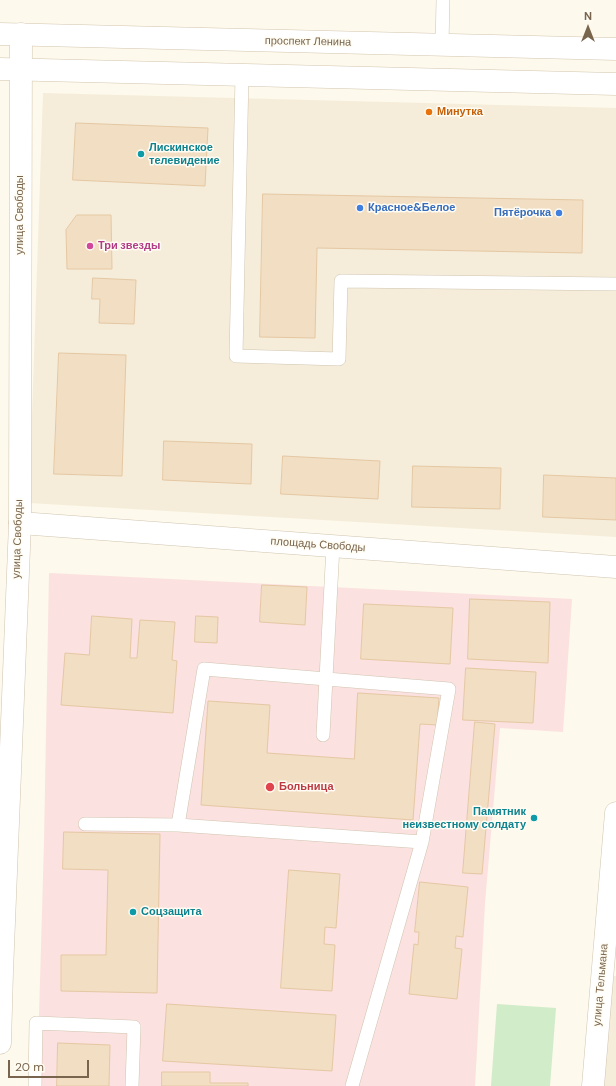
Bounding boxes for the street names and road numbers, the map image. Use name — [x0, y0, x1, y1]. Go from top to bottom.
street label: проспект Ленина — [265, 35, 351, 49]
street label: улица Свободы — [13, 175, 27, 255]
street label: улица Свободы — [10, 499, 26, 579]
street label: площадь Свободы — [270, 535, 366, 555]
street label: улица Тельмана — [591, 943, 611, 1027]

